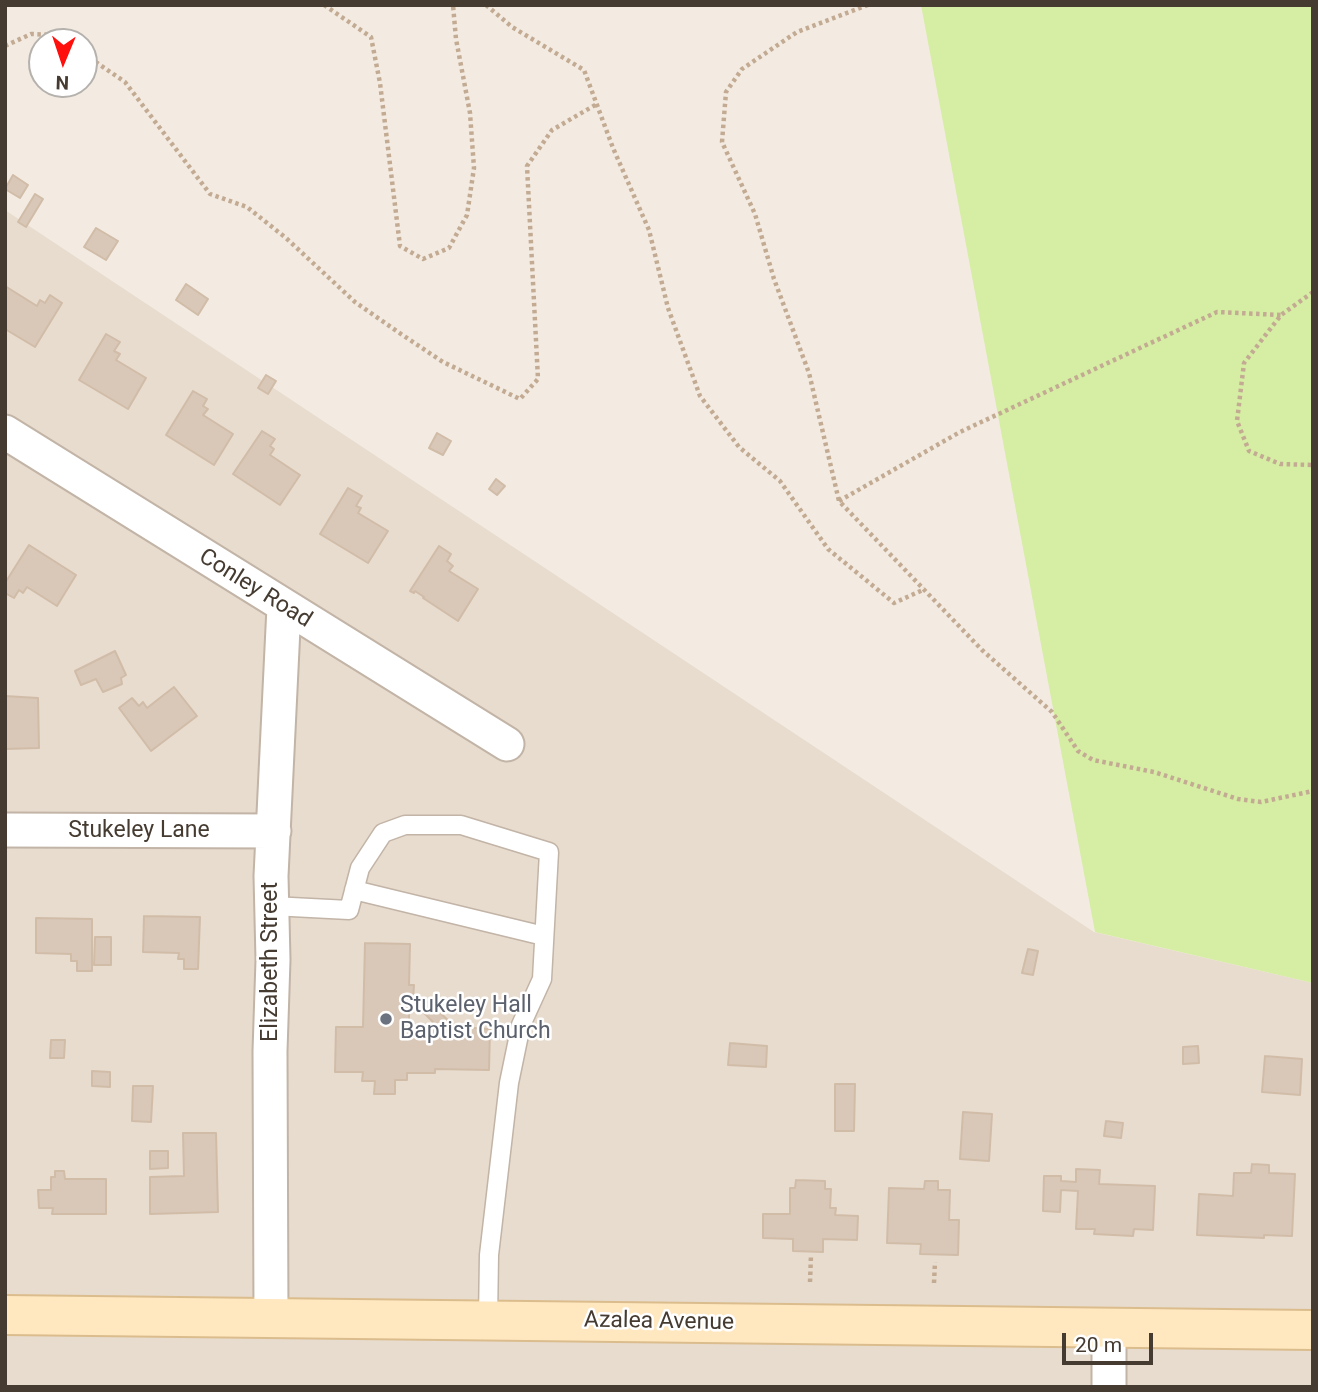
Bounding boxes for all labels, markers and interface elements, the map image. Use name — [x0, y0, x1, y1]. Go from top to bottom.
north arrow — [28, 28, 98, 98]
text: N — [55, 71, 69, 94]
street label: Conley Road — [194, 543, 316, 635]
street label: Stukeley Lane — [68, 817, 210, 845]
street label: Elizabeth Street — [257, 882, 285, 1042]
place label: Stukeley Hall Baptist Church — [400, 992, 551, 1046]
marker: Stukeley Hall Baptist Church — [378, 1011, 394, 1027]
street label: Azalea Avenue — [584, 1307, 734, 1337]
scale bar — [1066, 1318, 1157, 1362]
text: 20 m — [1075, 1333, 1122, 1357]

